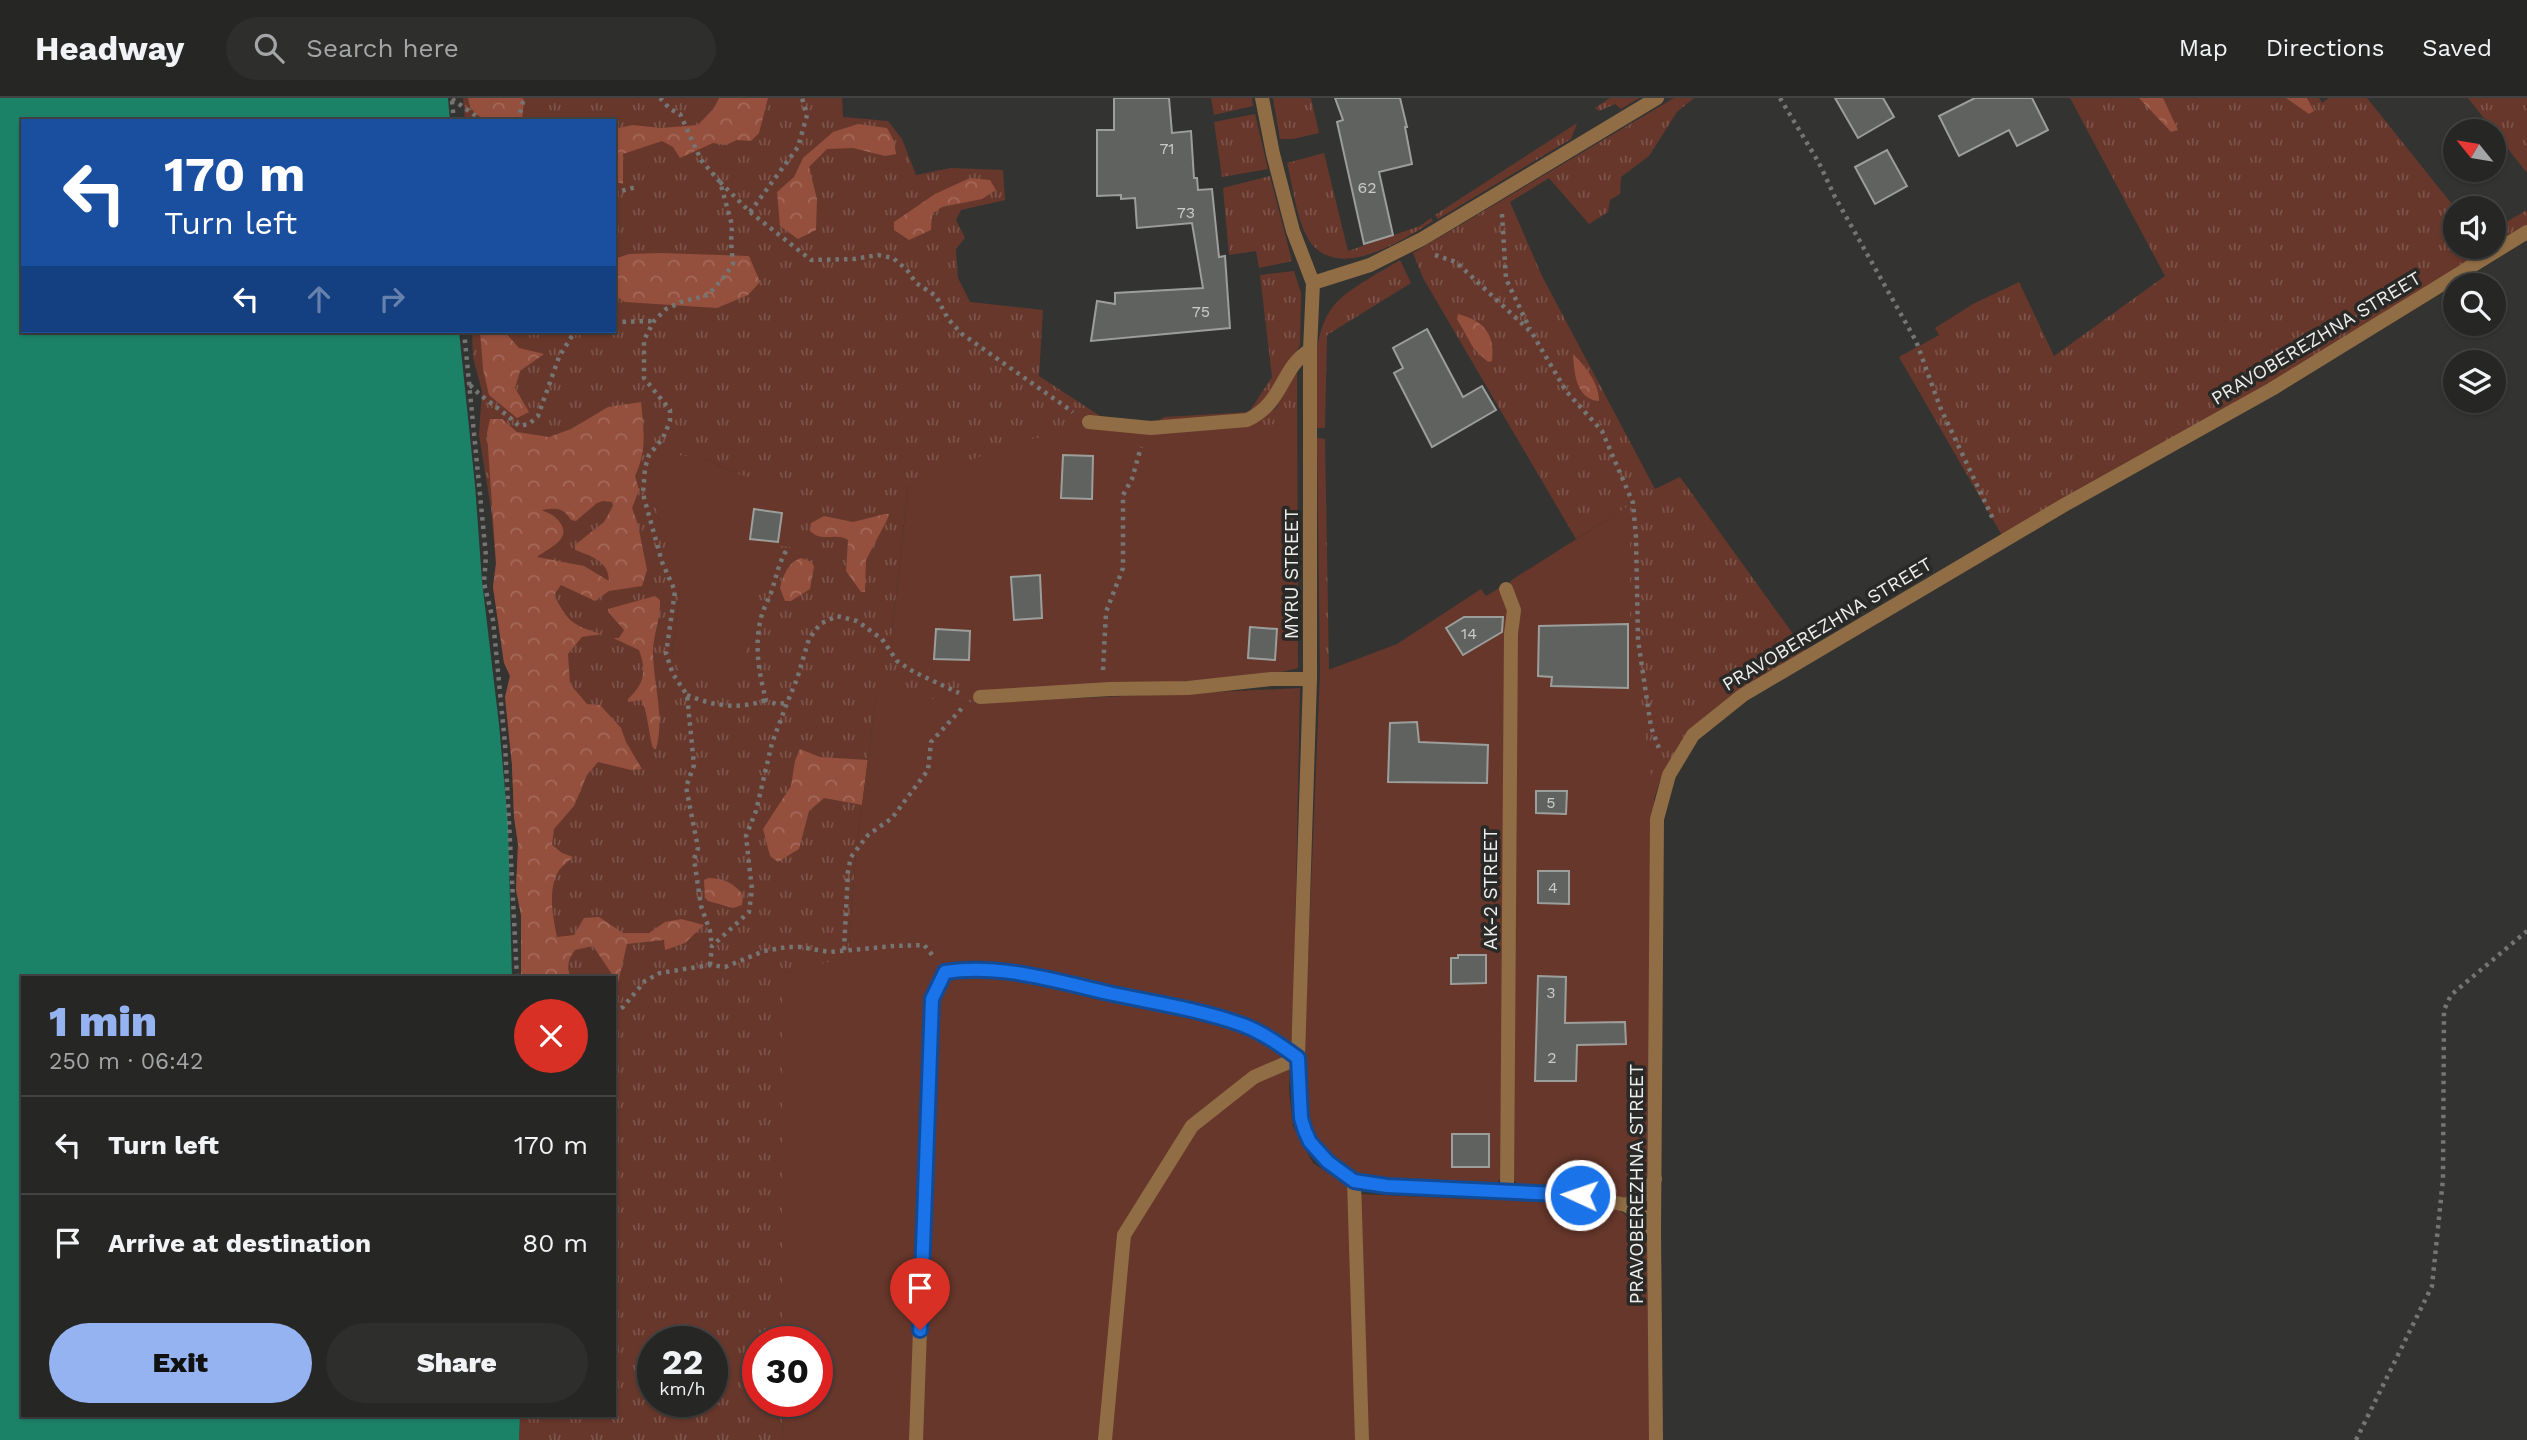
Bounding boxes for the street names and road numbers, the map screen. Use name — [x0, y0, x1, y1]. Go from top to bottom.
street label: PRAVOBEREZHNA STREET — [2207, 266, 2425, 410]
street label: MYRU STREET — [1280, 509, 1303, 639]
street label: PRAVOBEREZHNA STREET — [1718, 552, 1936, 696]
street label: AK-2 STREET — [1479, 828, 1502, 950]
street label: PRAVOBEREZHNA STREET — [1625, 1064, 1648, 1304]

